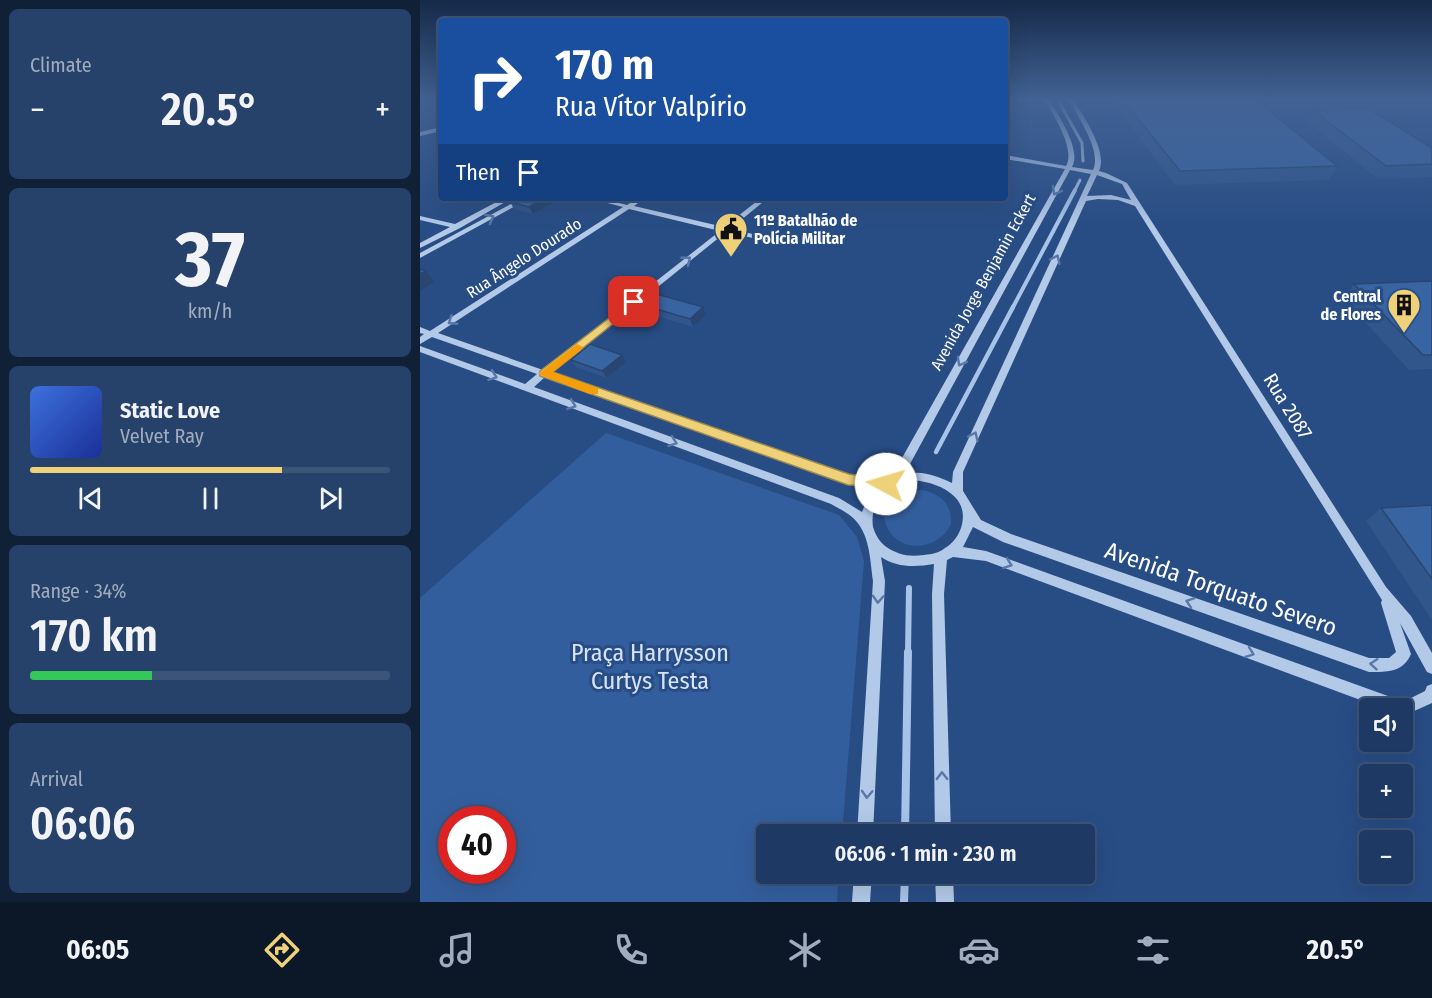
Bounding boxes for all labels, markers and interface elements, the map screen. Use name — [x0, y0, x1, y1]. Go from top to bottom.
text: 170 m — [555, 40, 654, 90]
icon: right — [456, 42, 534, 120]
text: Climate — [30, 53, 92, 77]
text: 20.5° — [161, 83, 259, 137]
text: − — [30, 90, 45, 130]
text: + — [375, 90, 390, 130]
text: Rua Vítor Valpírio — [555, 91, 747, 123]
icon: arrive — [512, 156, 545, 189]
text: Then — [456, 159, 500, 186]
one-way arrow — [1052, 185, 1063, 195]
street label: Avenida Jorge Benjamin Eckert — [927, 190, 1040, 373]
public building icon: 11º Batalhão de Polícia Militar — [713, 211, 749, 258]
place label: 11º Batalhão de Polícia Militar — [754, 211, 857, 248]
text: 37 — [175, 213, 245, 307]
street label: Rua Ângelo Dourado — [463, 214, 585, 302]
one-way arrow — [483, 214, 494, 225]
one-way arrow — [1048, 255, 1060, 266]
one-way arrow — [680, 257, 691, 268]
pin — [608, 276, 659, 327]
icon: arrive — [617, 285, 650, 318]
place label: Central de Flores — [1321, 287, 1382, 324]
building icon: Central de Flores — [1386, 287, 1422, 334]
text: km/h — [188, 299, 232, 323]
one-way arrow — [447, 313, 458, 324]
one-way arrow — [957, 356, 968, 366]
one-way arrow — [487, 368, 497, 381]
street label: Rua 2087 — [1258, 369, 1318, 443]
text: Static Love — [120, 397, 220, 424]
one-way arrow — [566, 397, 577, 410]
text: Velvet Ray — [120, 424, 204, 448]
one-way arrow — [967, 432, 979, 443]
one-way arrow — [667, 434, 678, 447]
position arrow — [854, 452, 918, 516]
icon: previous — [74, 482, 107, 515]
icon: pause — [194, 482, 227, 515]
icon: next — [314, 482, 347, 515]
street label: Avenida Torquato Severo — [1101, 536, 1341, 642]
one-way arrow — [1002, 557, 1013, 570]
text: Range · 34% — [30, 579, 126, 603]
one-way arrow — [871, 595, 884, 604]
one-way arrow — [1185, 597, 1196, 610]
text: 170 km — [30, 609, 158, 663]
park label: Praça Harrysson Curtys Testa — [571, 639, 729, 695]
one-way arrow — [1244, 646, 1255, 658]
one-way arrow — [1370, 658, 1379, 671]
map controls — [1359, 698, 1413, 884]
button: sound — [1359, 698, 1413, 752]
button: + — [1359, 764, 1413, 818]
text: Arrival — [30, 767, 83, 791]
one-way arrow — [936, 771, 948, 780]
one-way arrow — [861, 789, 874, 798]
text: 06:06 — [30, 797, 135, 851]
speed limit sign: 40 — [438, 806, 516, 884]
button: − — [1359, 830, 1413, 884]
text: 06:06 · 1 min · 230 m — [834, 840, 1017, 867]
icon: directions — [261, 929, 303, 971]
icon: music — [436, 929, 478, 971]
icon: phone — [610, 929, 652, 971]
icon: climate — [784, 929, 826, 971]
icon: car — [958, 929, 1000, 971]
icon: filters — [1132, 929, 1174, 971]
text: 06:05 — [66, 934, 129, 966]
text: 20.5° — [1307, 934, 1366, 966]

